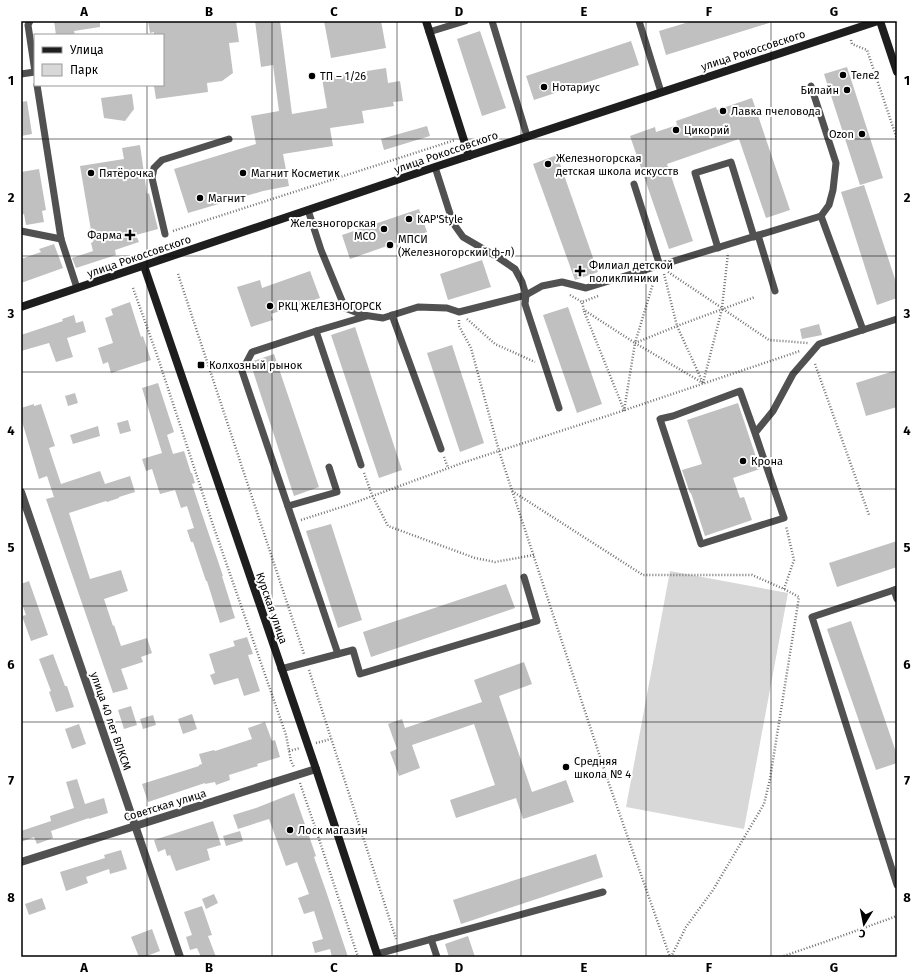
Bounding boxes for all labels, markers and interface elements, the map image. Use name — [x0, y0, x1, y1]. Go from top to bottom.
text: A — [79, 4, 88, 19]
text: B — [205, 4, 213, 19]
text: C — [330, 4, 338, 19]
text: D — [455, 4, 464, 19]
text: E — [581, 4, 588, 19]
text: F — [706, 4, 713, 19]
text: G — [830, 4, 838, 19]
street label: улица Рокоссовского — [699, 27, 807, 73]
legend — [34, 34, 164, 86]
text: Улица — [70, 43, 104, 57]
text: Парк — [70, 63, 99, 77]
place label: Теле2 — [851, 69, 880, 82]
place label: ТП – 1/26 — [320, 70, 366, 83]
marker: Теле2 — [838, 70, 848, 80]
marker: ТП – 1/26 — [307, 71, 317, 81]
text: 1 — [8, 73, 14, 88]
text: 1 — [904, 73, 910, 88]
place label: Нотариус — [552, 81, 600, 94]
marker: Нотариус — [539, 82, 549, 92]
place label: Билайн — [801, 84, 839, 97]
marker: Билайн — [842, 85, 852, 95]
place label: Лавка пчеловода — [731, 105, 821, 118]
marker: Лавка пчеловода — [718, 106, 728, 116]
place label: Цикорий — [684, 124, 730, 137]
marker: Цикорий — [671, 125, 681, 135]
place label: Ozon — [829, 128, 854, 141]
street label: улица Рокоссовского — [393, 129, 500, 176]
marker: Ozon — [857, 129, 867, 139]
place label: Железногорская детская школа искусств — [556, 152, 679, 178]
marker: Железногорская детская школа искусств — [543, 159, 553, 169]
place label: Пятёрочка — [99, 167, 154, 180]
place label: Магнит Косметик — [251, 167, 340, 180]
marker: Пятёрочка — [86, 168, 96, 178]
marker: Магнит Косметик — [238, 168, 248, 178]
text: 2 — [8, 190, 15, 205]
text: 2 — [904, 190, 911, 205]
place label: Магнит — [208, 192, 245, 205]
marker: Магнит — [195, 193, 205, 203]
place label: KAP'Style — [417, 213, 463, 226]
marker: KAP'Style — [404, 214, 414, 224]
place label: Железногорская МСО — [290, 217, 376, 243]
marker: Железногорская МСО — [379, 224, 389, 234]
place label: Фарма — [87, 229, 122, 242]
marker: Фарма — [125, 230, 135, 240]
street label: улица Рокоссовского — [86, 233, 193, 280]
place label: МПСИ (Железногорский ф-л) — [398, 233, 515, 259]
marker: МПСИ (Железногорский ф-л) — [385, 240, 395, 250]
place label: Филиал детской поликлиники — [589, 259, 673, 285]
marker: Филиал детской поликлиники — [574, 265, 586, 277]
place label: РКЦ ЖЕЛЕЗНОГОРСК — [278, 300, 382, 313]
marker: РКЦ ЖЕЛЕЗНОГОРСК — [265, 301, 275, 311]
text: 3 — [7, 306, 15, 321]
text: 3 — [903, 306, 911, 321]
place label: Колхозный рынок — [209, 359, 303, 372]
marker: Колхозный рынок — [196, 360, 206, 370]
text: 4 — [7, 423, 15, 438]
text: 4 — [903, 423, 911, 438]
place label: Крона — [751, 455, 783, 468]
marker: Крона — [738, 456, 748, 466]
text: 5 — [8, 540, 15, 555]
text: 5 — [904, 540, 911, 555]
street label: Курская улица — [253, 571, 290, 646]
text: 6 — [7, 657, 15, 672]
text: 6 — [903, 657, 911, 672]
street label: улица 40 лет ВЛКСМ — [88, 670, 133, 772]
place label: Средняя школа № 4 — [574, 755, 631, 781]
marker: Средняя школа № 4 — [561, 762, 571, 772]
text: 7 — [8, 773, 14, 788]
text: 7 — [904, 773, 910, 788]
street label: Советская улица — [122, 787, 208, 824]
place label: Лоск магазин — [298, 824, 368, 837]
marker: Лоск магазин — [285, 825, 295, 835]
text: 8 — [7, 890, 15, 905]
text: 8 — [903, 890, 911, 905]
north arrow — [844, 904, 884, 944]
text: С — [857, 926, 867, 940]
text: A — [79, 960, 88, 975]
text: B — [205, 960, 213, 975]
text: C — [330, 960, 338, 975]
text: D — [455, 960, 464, 975]
text: E — [581, 960, 588, 975]
text: F — [706, 960, 713, 975]
text: G — [830, 960, 838, 975]

